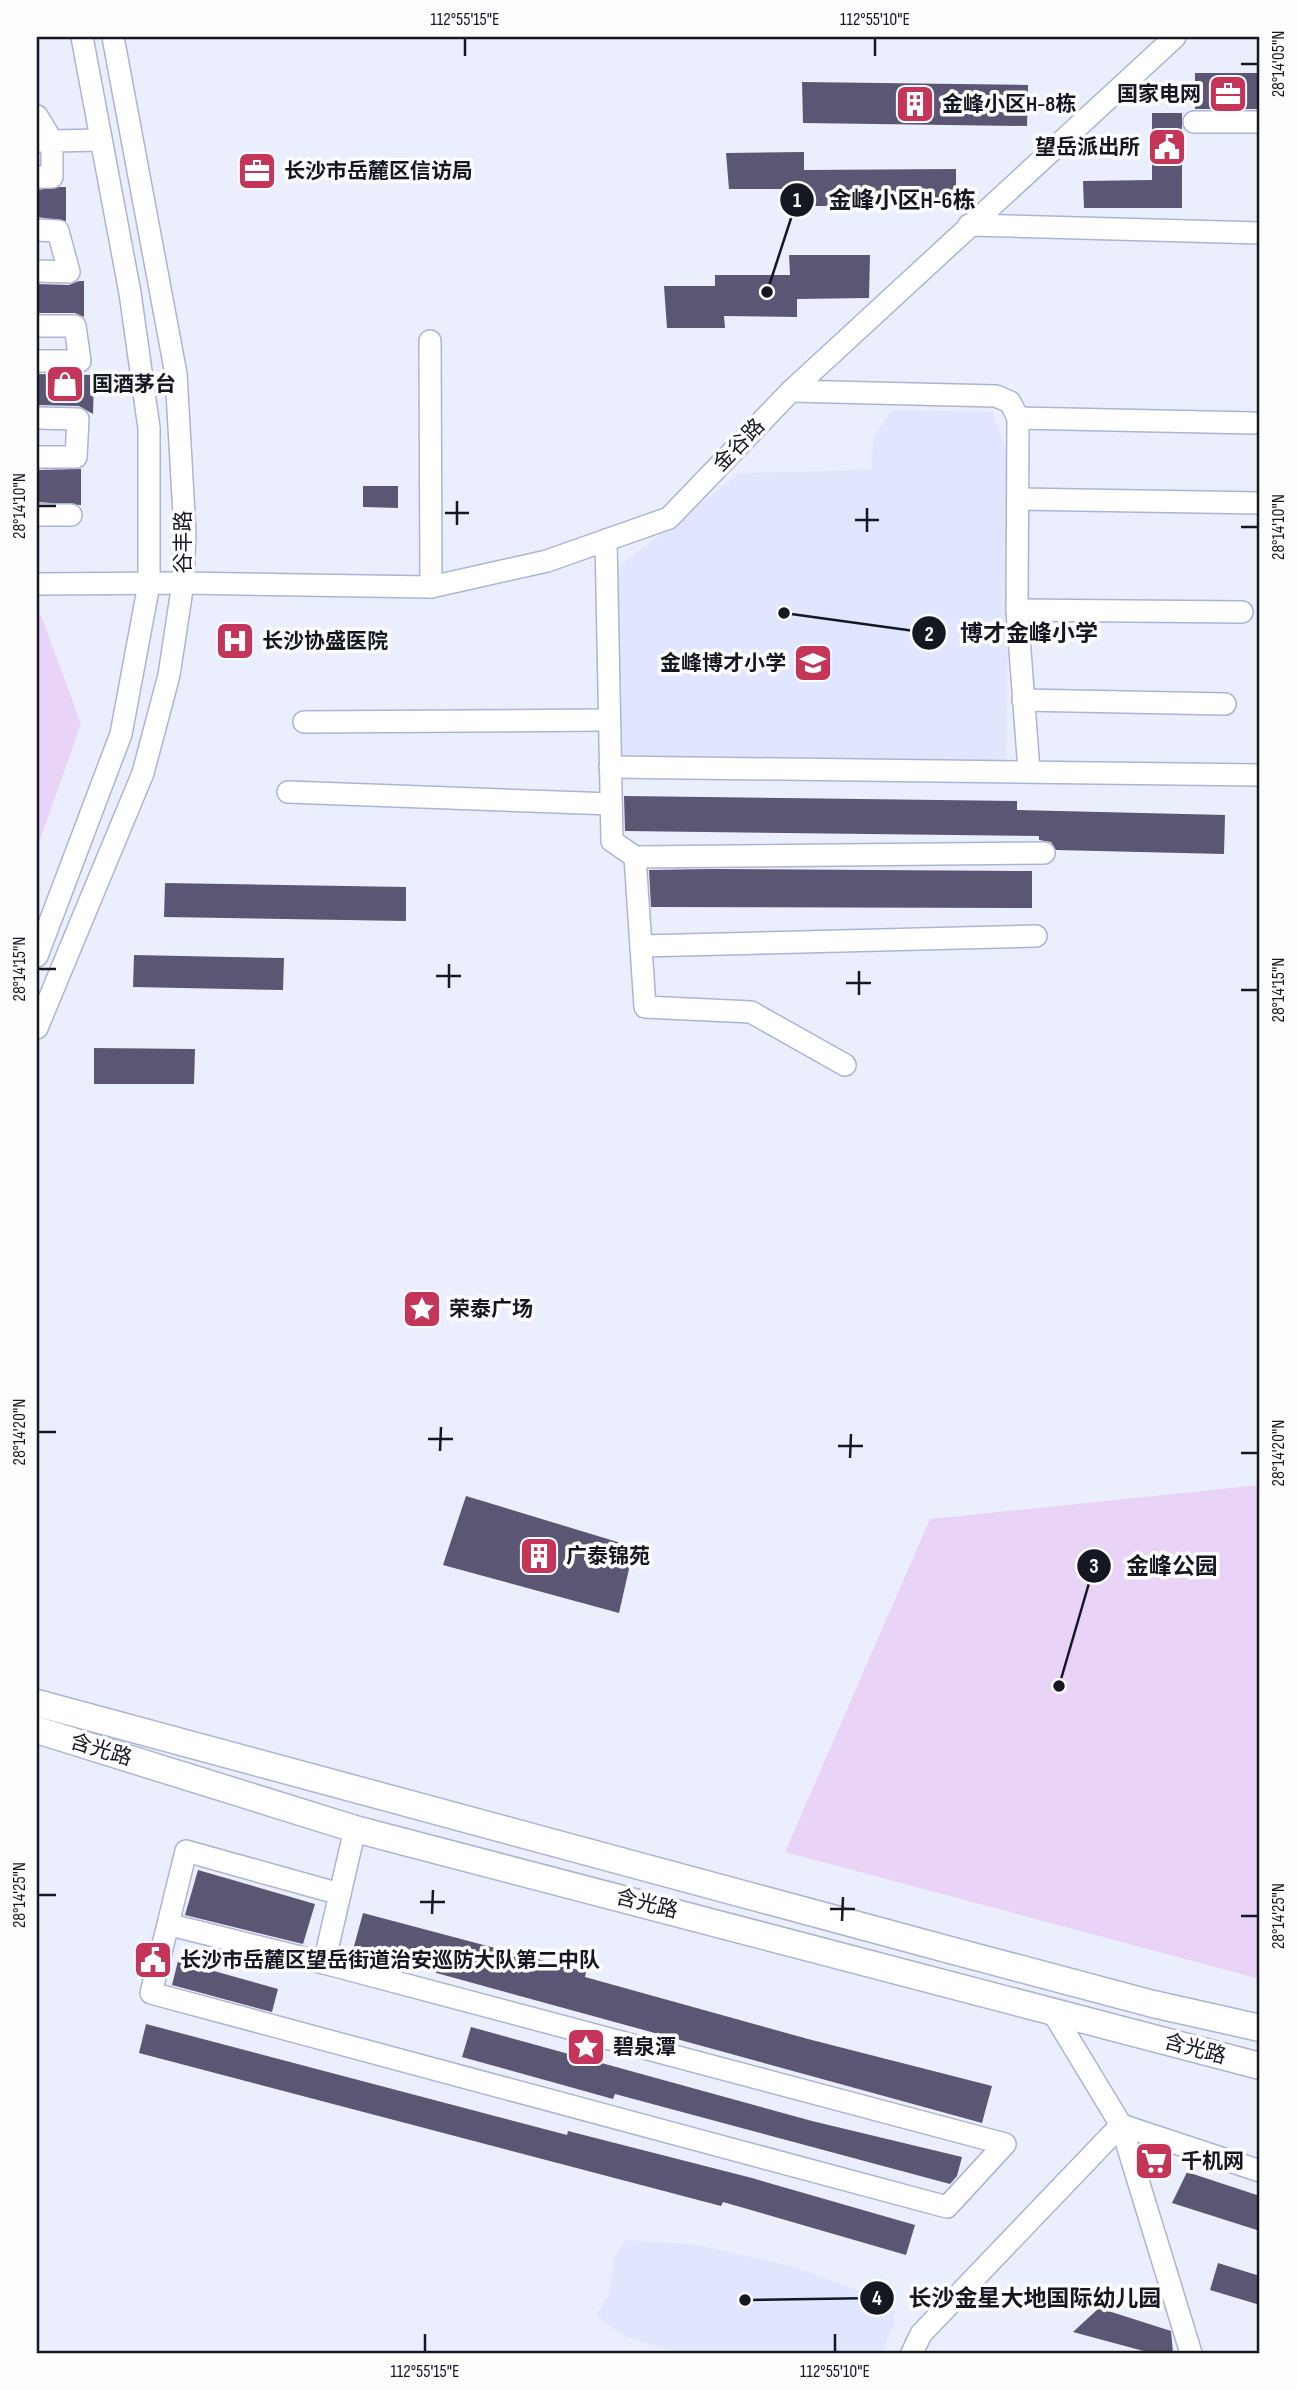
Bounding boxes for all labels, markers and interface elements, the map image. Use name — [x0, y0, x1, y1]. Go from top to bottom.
text: 112°55'15"E — [430, 9, 500, 30]
text: 112°55'10"E — [840, 9, 910, 30]
text: 28°14'05"N — [1268, 31, 1289, 97]
office icon: 国家电网 — [1207, 73, 1249, 115]
place label: 国家电网 — [1117, 82, 1201, 107]
building icon: 金峰小区H-8栋 — [894, 83, 936, 125]
place label: 金峰小区H-8栋 — [942, 92, 1076, 117]
public building icon: 望岳派出所 — [1146, 126, 1188, 168]
place label: 望岳派出所 — [1035, 135, 1140, 160]
office icon: 长沙市岳麓区信访局 — [236, 150, 278, 192]
place label: 长沙市岳麓区信访局 — [284, 159, 473, 184]
callout: 金峰小区H-6栋 — [779, 178, 989, 222]
text: 金峰小区H-6栋 — [829, 187, 975, 215]
text: 1 — [793, 188, 801, 213]
shop icon: 国酒茅台 — [44, 363, 86, 405]
place label: 国酒茅台 — [92, 372, 176, 397]
street label: 金谷路 — [708, 414, 770, 476]
text: 28°14'10"N — [9, 473, 30, 539]
text: 28°14'10"N — [1268, 494, 1289, 560]
street label: 谷丰路 — [171, 511, 196, 574]
callout: 博才金峰小学 — [911, 611, 1112, 655]
hospital icon: 长沙协盛医院 — [214, 620, 256, 662]
text: 博才金峰小学 — [960, 620, 1098, 648]
text: 2 — [924, 622, 934, 647]
place label: 长沙协盛医院 — [262, 629, 388, 654]
school or university icon: 金峰博才小学 — [792, 642, 834, 684]
place label: 金峰博才小学 — [660, 651, 786, 676]
text: 28°14'15"N — [9, 937, 30, 1002]
text: 28°14'15"N — [1268, 958, 1289, 1023]
place icon: 荣泰广场 — [401, 1288, 443, 1330]
place label: 荣泰广场 — [449, 1297, 533, 1322]
text: 28°14'20"N — [9, 1399, 30, 1465]
text: 28°14'20"N — [1268, 1420, 1289, 1486]
building icon: 广泰锦苑 — [518, 1535, 560, 1577]
place label: 广泰锦苑 — [566, 1544, 650, 1569]
callout: 金峰公园 — [1077, 1544, 1232, 1588]
text: 金峰公园 — [1126, 1553, 1218, 1581]
text: 3 — [1089, 1554, 1099, 1579]
street label: 含光路 — [67, 1729, 135, 1771]
text: 28°14'25"N — [9, 1862, 30, 1928]
text: 28°14'25"N — [1268, 1883, 1289, 1949]
street label: 含光路 — [613, 1884, 681, 1924]
public building icon: 长沙市岳麓区望岳街道治安巡防大队第二中队 — [132, 1939, 174, 1981]
place label: 长沙市岳麓区望岳街道治安巡防大队第二中队 — [180, 1948, 600, 1973]
place icon: 碧泉潭 — [565, 2026, 607, 2068]
street label: 含光路 — [1161, 2029, 1229, 2069]
place label: 碧泉潭 — [613, 2035, 676, 2060]
supermarket icon: 千机网 — [1133, 2140, 1175, 2182]
place label: 千机网 — [1181, 2149, 1244, 2174]
callout: 长沙金星大地国际幼儿园 — [859, 2276, 1175, 2320]
text: 长沙金星大地国际幼儿园 — [909, 2285, 1162, 2313]
text: 4 — [872, 2286, 882, 2311]
text: 112°55'15"E — [390, 2361, 460, 2382]
text: 112°55'10"E — [800, 2361, 870, 2382]

